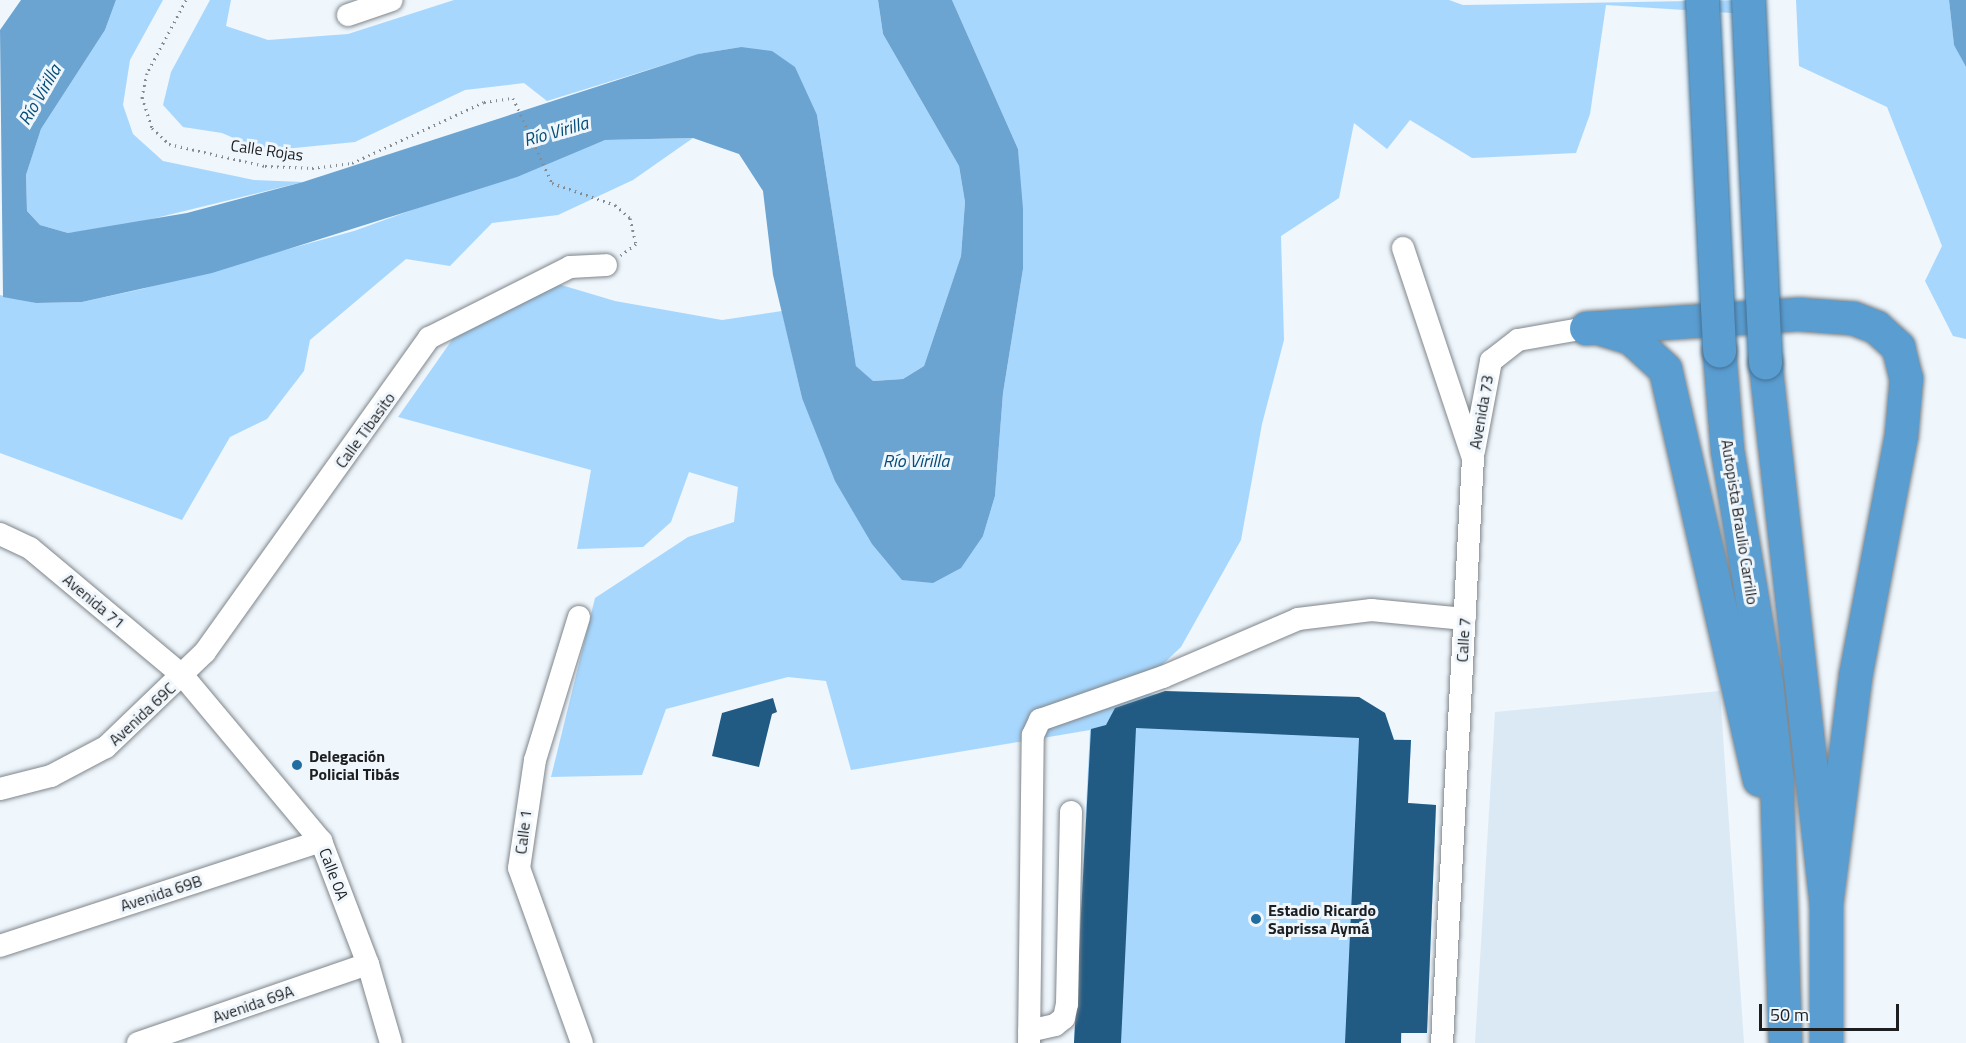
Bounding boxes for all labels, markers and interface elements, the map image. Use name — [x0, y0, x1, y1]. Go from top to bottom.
water label: Río Virilla — [14, 61, 66, 129]
water label: Río Virilla — [521, 112, 591, 152]
street label: Calle Rojas — [230, 135, 304, 165]
street label: Avenida 73 — [1465, 373, 1497, 451]
street label: Calle Tibasito — [331, 388, 399, 472]
street label: Autopista Braulio Carrillo — [1717, 438, 1763, 606]
water label: Río Virilla — [883, 450, 949, 472]
street label: Avenida 71 — [59, 570, 129, 632]
street label: Calle 7 — [1452, 617, 1474, 663]
street label: Avenida 69C — [105, 678, 179, 750]
place label: Delegación Policial Tibás — [309, 746, 400, 784]
marker: Delegación Policial Tibás — [290, 758, 304, 772]
street label: Calle 1 — [511, 809, 535, 855]
street label: Calle 0A — [315, 845, 353, 903]
street label: Avenida 69B — [118, 871, 204, 915]
place label: Estadio Ricardo Saprissa Aymá — [1268, 900, 1376, 938]
marker: Estadio Ricardo Saprissa Aymá — [1249, 912, 1263, 926]
street label: Avenida 69A — [210, 981, 296, 1027]
scale bar — [1762, 992, 1902, 1030]
text: 50 m — [1770, 1001, 1809, 1028]

